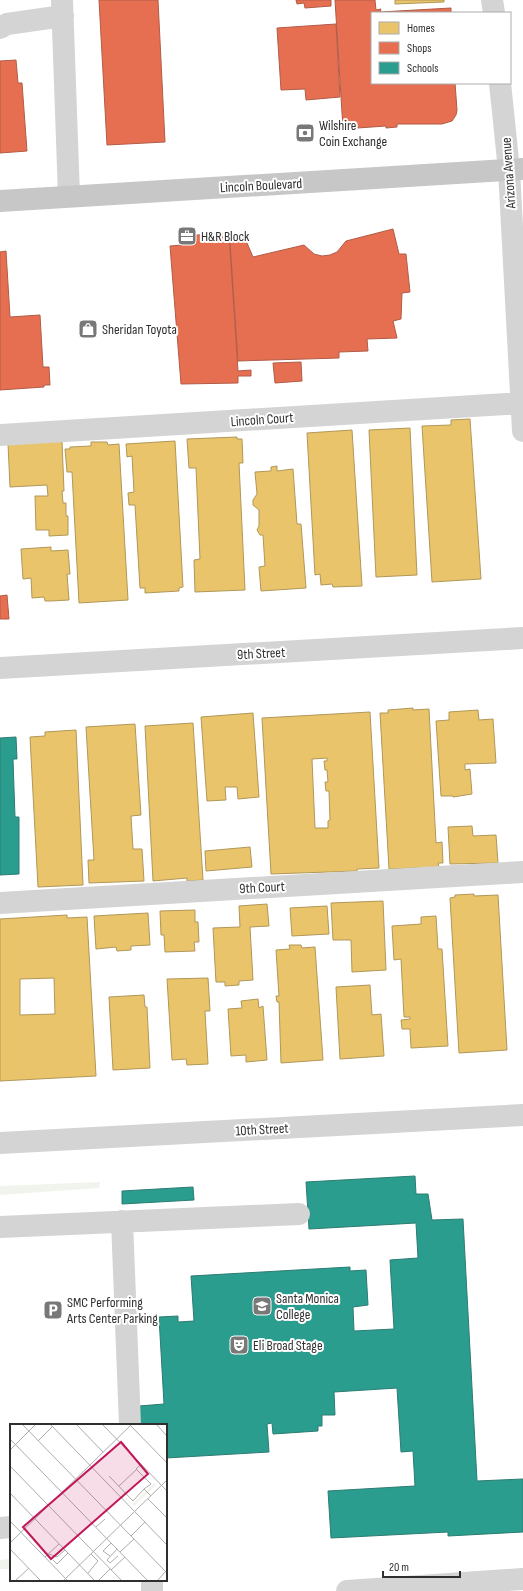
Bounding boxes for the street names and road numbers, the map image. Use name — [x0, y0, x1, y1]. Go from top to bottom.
street label: Arizona Avenue — [498, 137, 520, 210]
street label: Lincoln Boulevard — [220, 175, 303, 196]
street label: Lincoln Court — [230, 409, 294, 430]
street label: 9th Street — [236, 644, 286, 663]
street label: 9th Court — [239, 878, 285, 897]
street label: 10th Street — [235, 1120, 289, 1139]

